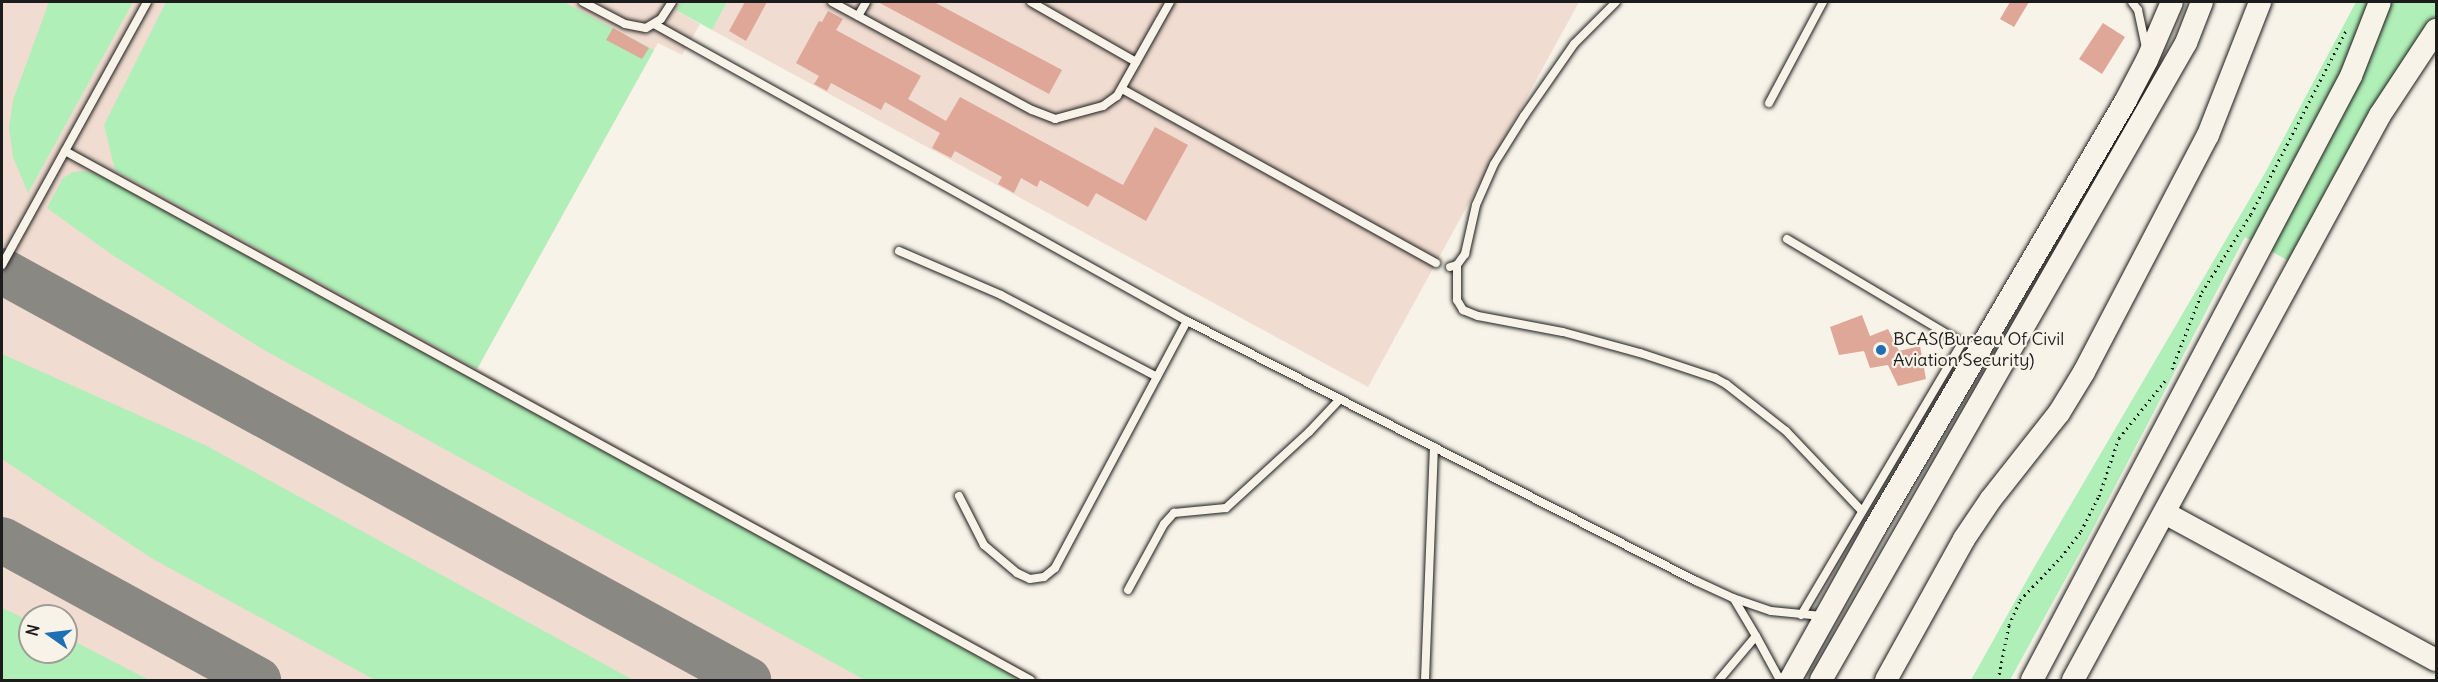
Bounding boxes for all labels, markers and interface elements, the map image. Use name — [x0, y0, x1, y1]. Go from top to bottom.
place label: BCAS(Bureau Of Civil Aviation Security) — [1893, 329, 2064, 372]
marker: BCAS(Bureau Of Civil Aviation Security) — [1874, 343, 1888, 357]
north arrow — [18, 604, 78, 664]
text: N — [21, 622, 44, 638]

